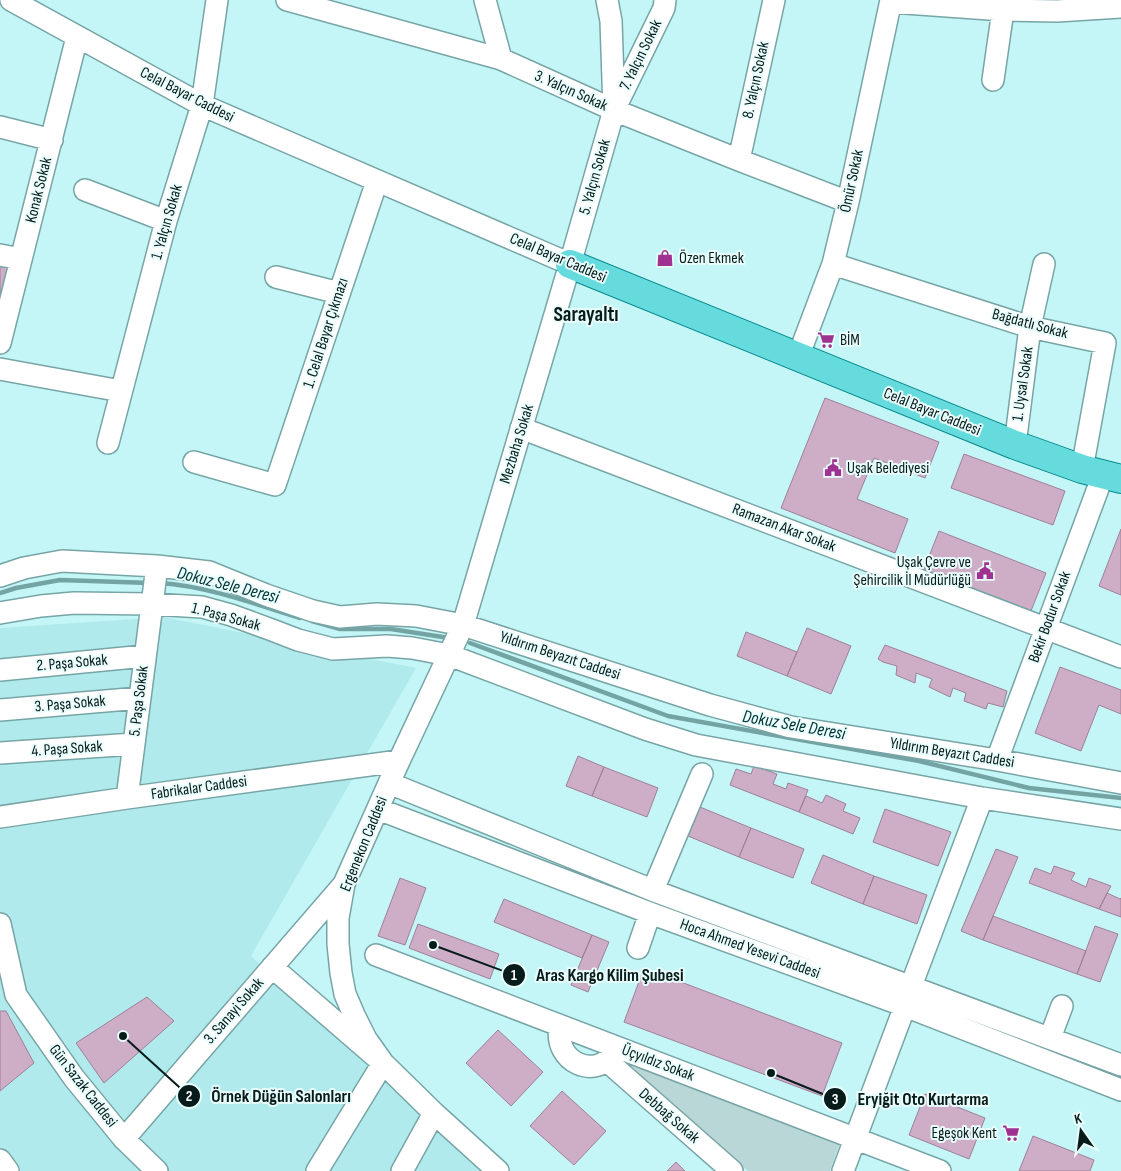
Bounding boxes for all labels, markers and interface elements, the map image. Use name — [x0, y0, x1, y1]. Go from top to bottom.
street label: 7. Yalçın Sokak — [616, 17, 666, 93]
street label: 8. Yalçın Sokak — [739, 40, 773, 120]
street label: Celal Bayar Caddesi — [137, 63, 237, 127]
street label: 3. Yalçın Sokak — [532, 66, 610, 116]
street label: 5. Yalçın Sokak — [575, 137, 615, 217]
street label: Ömür Sokak — [836, 148, 868, 214]
street label: Konak Sokak — [22, 155, 56, 225]
street label: 1. Yalçın Sokak — [147, 182, 187, 262]
street label: Celal Bayar Caddesi — [507, 229, 609, 287]
shop icon: Özen Ekmek — [655, 248, 675, 268]
place label: Özen Ekmek — [679, 249, 744, 268]
street label: 1. Celal Bayar Çıkmazı — [299, 276, 353, 390]
district label: Sarayaltı — [553, 302, 619, 327]
street label: Bağdatlı Sokak — [990, 305, 1070, 343]
supermarket icon: BİM — [816, 330, 836, 350]
place label: BİM — [840, 331, 860, 350]
street label: 1. Uysal Sokak — [1008, 346, 1038, 422]
street label: Celal Bayar Caddesi — [881, 384, 983, 440]
street label: Mezbaha Sokak — [496, 402, 538, 486]
public building icon: Uşak Belediyesi — [823, 458, 843, 478]
place label: Uşak Belediyesi — [847, 459, 929, 478]
street label: Ramazan Akar Sokak — [730, 500, 838, 556]
place label: Uşak Çevre ve Şehircilik İl Müdürlüğü — [854, 553, 971, 590]
public building icon: Uşak Çevre ve Şehircilik İl Müdürlüğü — [975, 561, 995, 581]
water label: Dokuz Sele Deresi — [175, 562, 282, 608]
street label: Bekir Bodur Sokak — [1025, 569, 1075, 665]
street label: 1. Paşa Sokak — [189, 599, 263, 635]
street label: Yıldırım Beyazıt Caddesi — [497, 628, 623, 684]
street label: 2. Paşa Sokak — [36, 650, 108, 676]
street label: 5. Paşa Sokak — [125, 665, 153, 737]
street label: 3. Paşa Sokak — [34, 691, 106, 717]
water label: Dokuz Sele Deresi — [741, 706, 848, 744]
street label: Yıldırım Beyazıt Caddesi — [888, 734, 1016, 772]
street label: 4. Paşa Sokak — [31, 737, 103, 761]
street label: Fabrikalar Caddesi — [150, 772, 248, 804]
street label: Ergenekon Caddesi — [336, 794, 392, 894]
street label: Hoca Ahmed Yesevi Caddesi — [677, 915, 823, 983]
callout: Aras Kargo Kilim Şubesi — [502, 958, 694, 991]
text: Aras Kargo Kilim Şubesi — [535, 965, 684, 986]
text: 1 — [511, 966, 517, 985]
street label: 3. Sanayi Sokak — [200, 974, 268, 1048]
street label: Üçyıldız Sokak — [619, 1040, 697, 1086]
street label: Gün Sazak Caddesi — [45, 1041, 121, 1131]
callout: Örnek Düğün Salonları — [176, 1079, 361, 1112]
callout: Eryiğit Oto Kurtarma — [823, 1082, 999, 1115]
street label: Debbağ Sokak — [635, 1084, 703, 1148]
text: Örnek Düğün Salonları — [211, 1086, 351, 1107]
text: 2 — [186, 1087, 192, 1106]
text: Eryiğit Oto Kurtarma — [857, 1089, 989, 1110]
text: 3 — [832, 1090, 839, 1109]
north arrow — [1056, 1106, 1106, 1156]
text: K — [1073, 1110, 1083, 1128]
supermarket icon: Egeşok Kent — [1001, 1123, 1021, 1143]
place label: Egeşok Kent — [931, 1124, 997, 1143]

